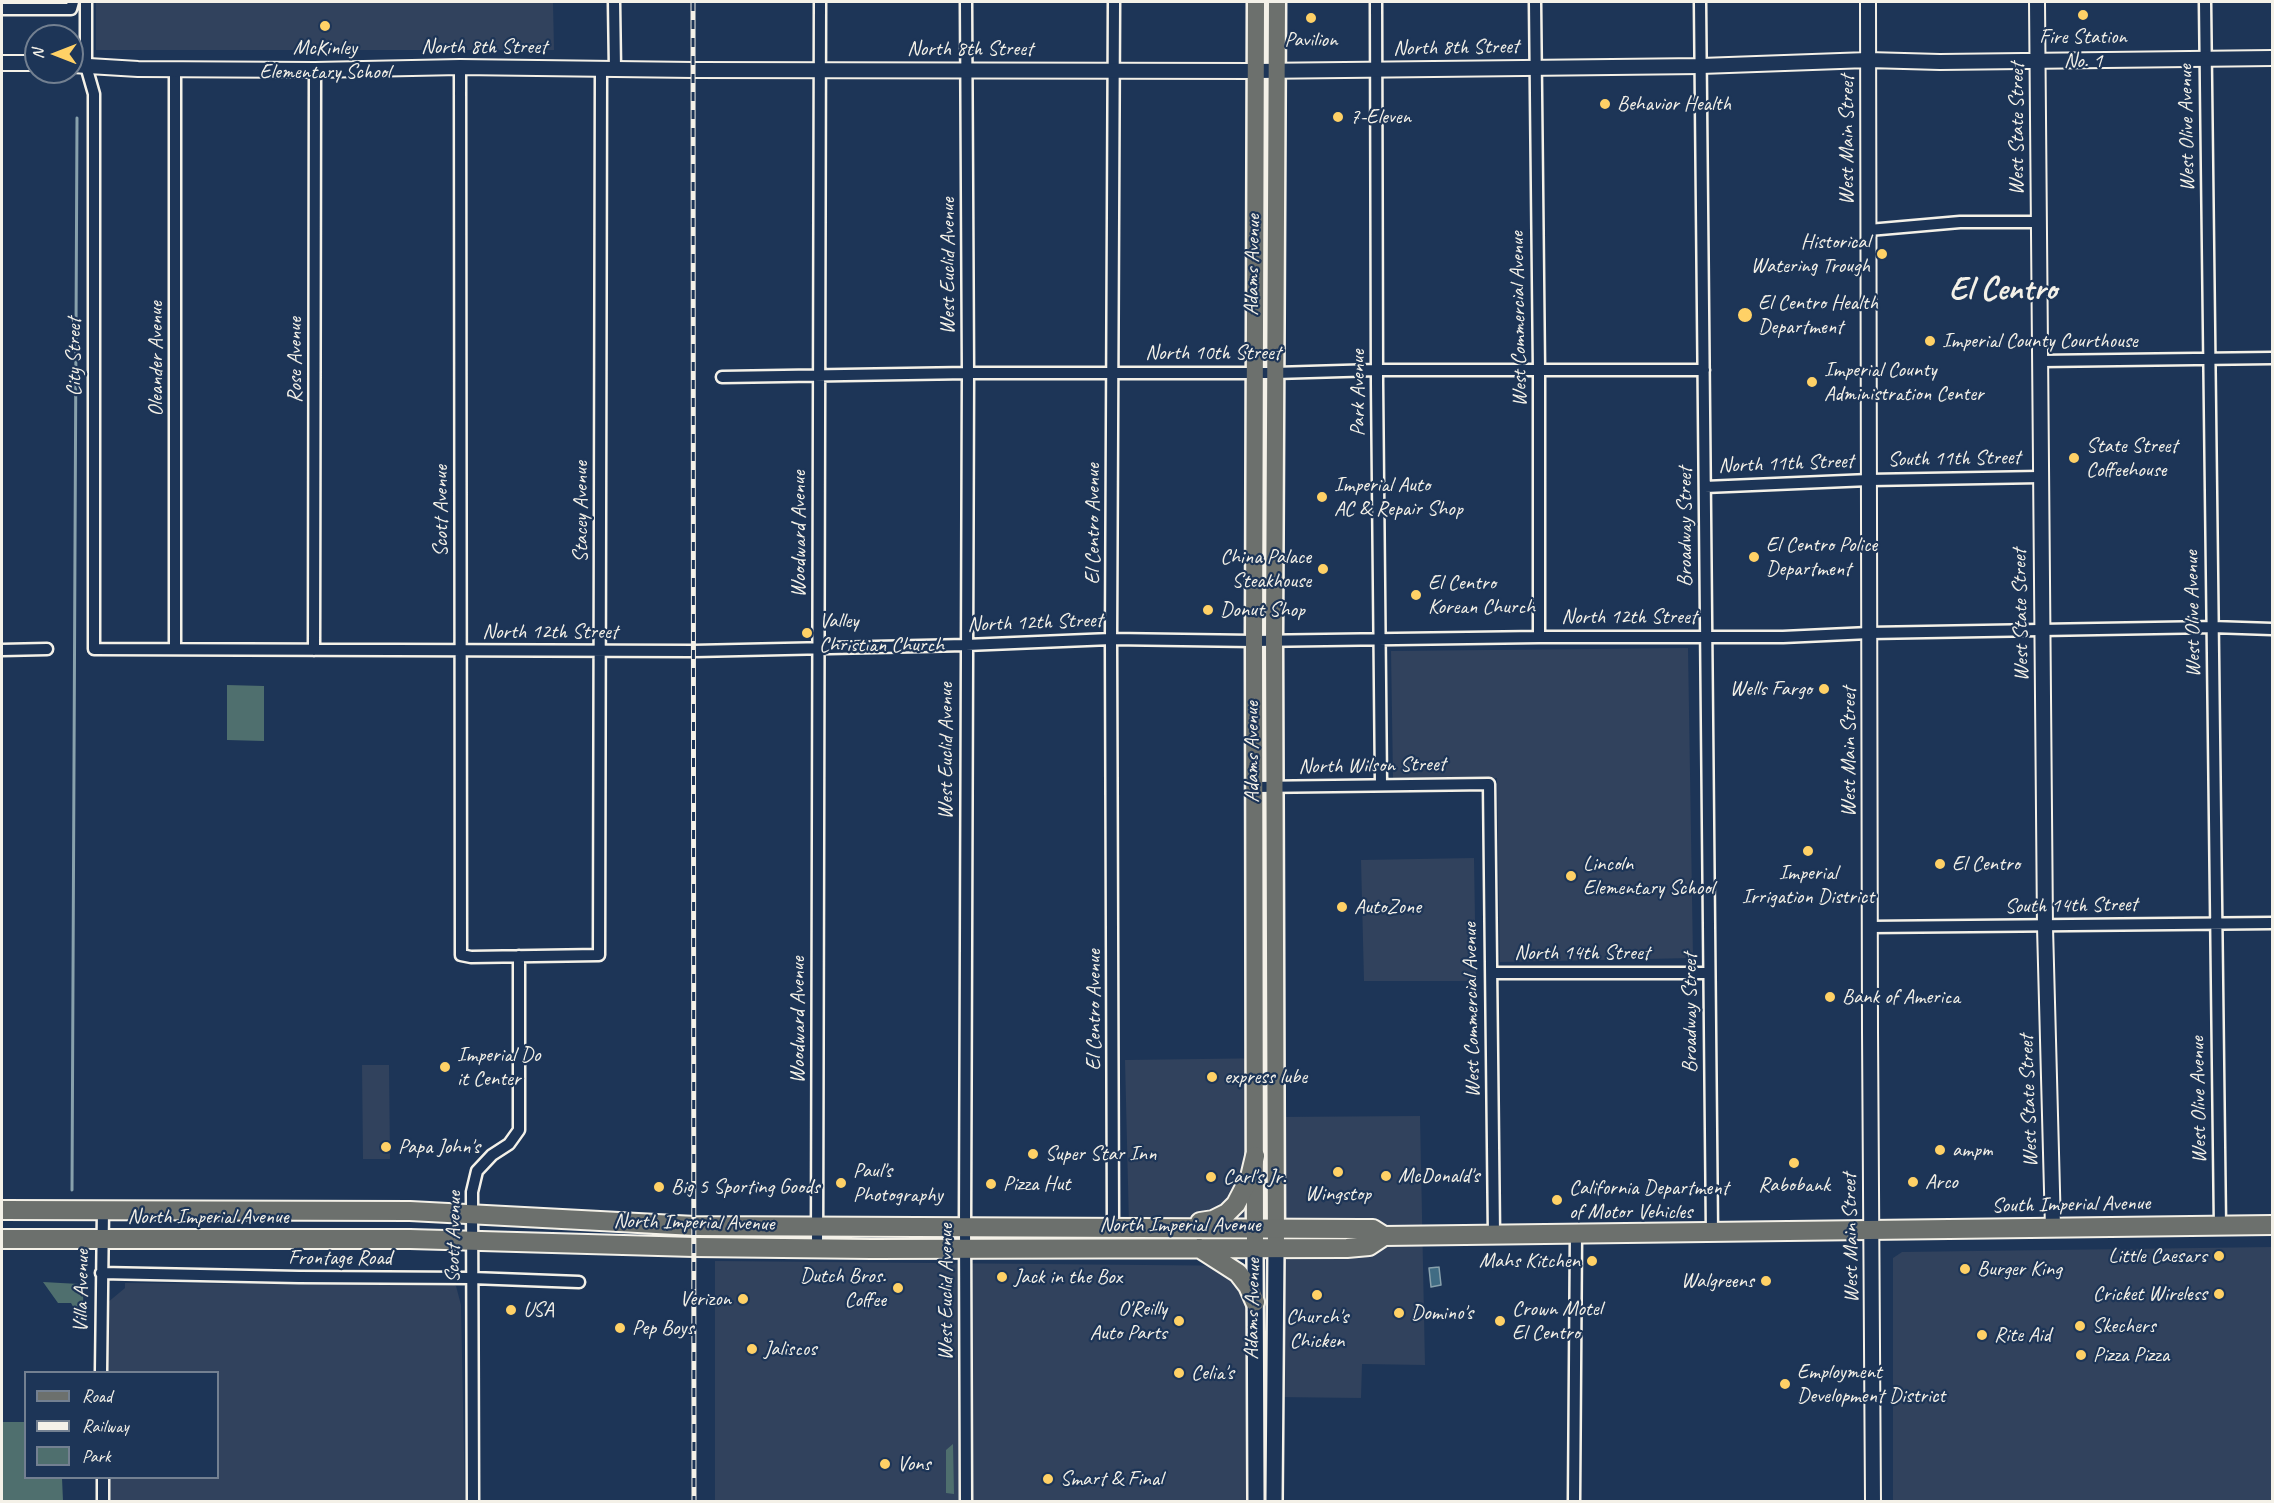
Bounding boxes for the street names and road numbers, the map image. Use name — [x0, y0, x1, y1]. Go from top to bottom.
street label: North 8th Street — [421, 34, 547, 60]
street label: North 8th Street — [1393, 34, 1519, 62]
street label: North 8th Street — [907, 36, 1033, 62]
street label: West State Street — [2004, 63, 2030, 195]
street label: West Olive Avenue — [2173, 64, 2201, 192]
street label: West Main Street — [1834, 75, 1860, 205]
street label: West Euclid Avenue — [935, 198, 961, 334]
street label: Adams Avenue — [1240, 214, 1266, 316]
street label: West Commercial Avenue — [1505, 231, 1533, 407]
street label: Oleander Avenue — [143, 301, 169, 417]
street label: Rose Avenue — [282, 317, 308, 403]
street label: City Street — [61, 318, 87, 396]
street label: North 10th Street — [1145, 340, 1281, 366]
street label: Park Avenue — [1345, 350, 1371, 436]
street label: South 11th Street — [1887, 445, 2021, 473]
street label: North 11th Street — [1718, 449, 1854, 479]
street label: Stacey Avenue — [568, 461, 594, 563]
street label: El Centro Avenue — [1080, 463, 1106, 585]
street label: Scott Avenue — [428, 465, 454, 557]
street label: Broadway Street — [1672, 467, 1698, 587]
street label: Woodward Avenue — [786, 471, 812, 597]
street label: West State Street — [2007, 548, 2035, 682]
street label: West Olive Avenue — [2179, 550, 2207, 678]
street label: North 12th Street — [1561, 604, 1697, 630]
street label: North 12th Street — [967, 608, 1103, 638]
street label: North 12th Street — [482, 619, 618, 645]
street label: West Euclid Avenue — [933, 683, 959, 819]
street label: West Main Street — [1836, 687, 1862, 817]
street label: Adams Avenue — [1239, 701, 1265, 803]
street label: North Wilson Street — [1298, 752, 1446, 780]
street label: South 14th Street — [2004, 892, 2138, 920]
street label: West Commercial Avenue — [1458, 922, 1486, 1098]
street label: North 14th Street — [1514, 940, 1650, 966]
street label: El Centro Avenue — [1081, 949, 1107, 1071]
street label: Broadway Street — [1677, 953, 1703, 1073]
street label: Woodward Avenue — [785, 957, 811, 1083]
street label: West State Street — [2014, 1034, 2044, 1168]
street label: West Olive Avenue — [2185, 1036, 2213, 1164]
street label: West Main Street — [1837, 1173, 1865, 1303]
street label: Scott Avenue — [441, 1191, 467, 1283]
street label: South Imperial Avenue — [1991, 1191, 2151, 1219]
street label: North Imperial Avenue — [127, 1204, 289, 1230]
street label: North Imperial Avenue — [613, 1209, 775, 1237]
street label: North Imperial Avenue — [1099, 1212, 1261, 1238]
street label: West Euclid Avenue — [933, 1224, 959, 1360]
street label: Frontage Road — [288, 1245, 392, 1271]
street label: Villa Avenue — [69, 1249, 95, 1333]
street label: Adams Avenue — [1240, 1258, 1266, 1360]

